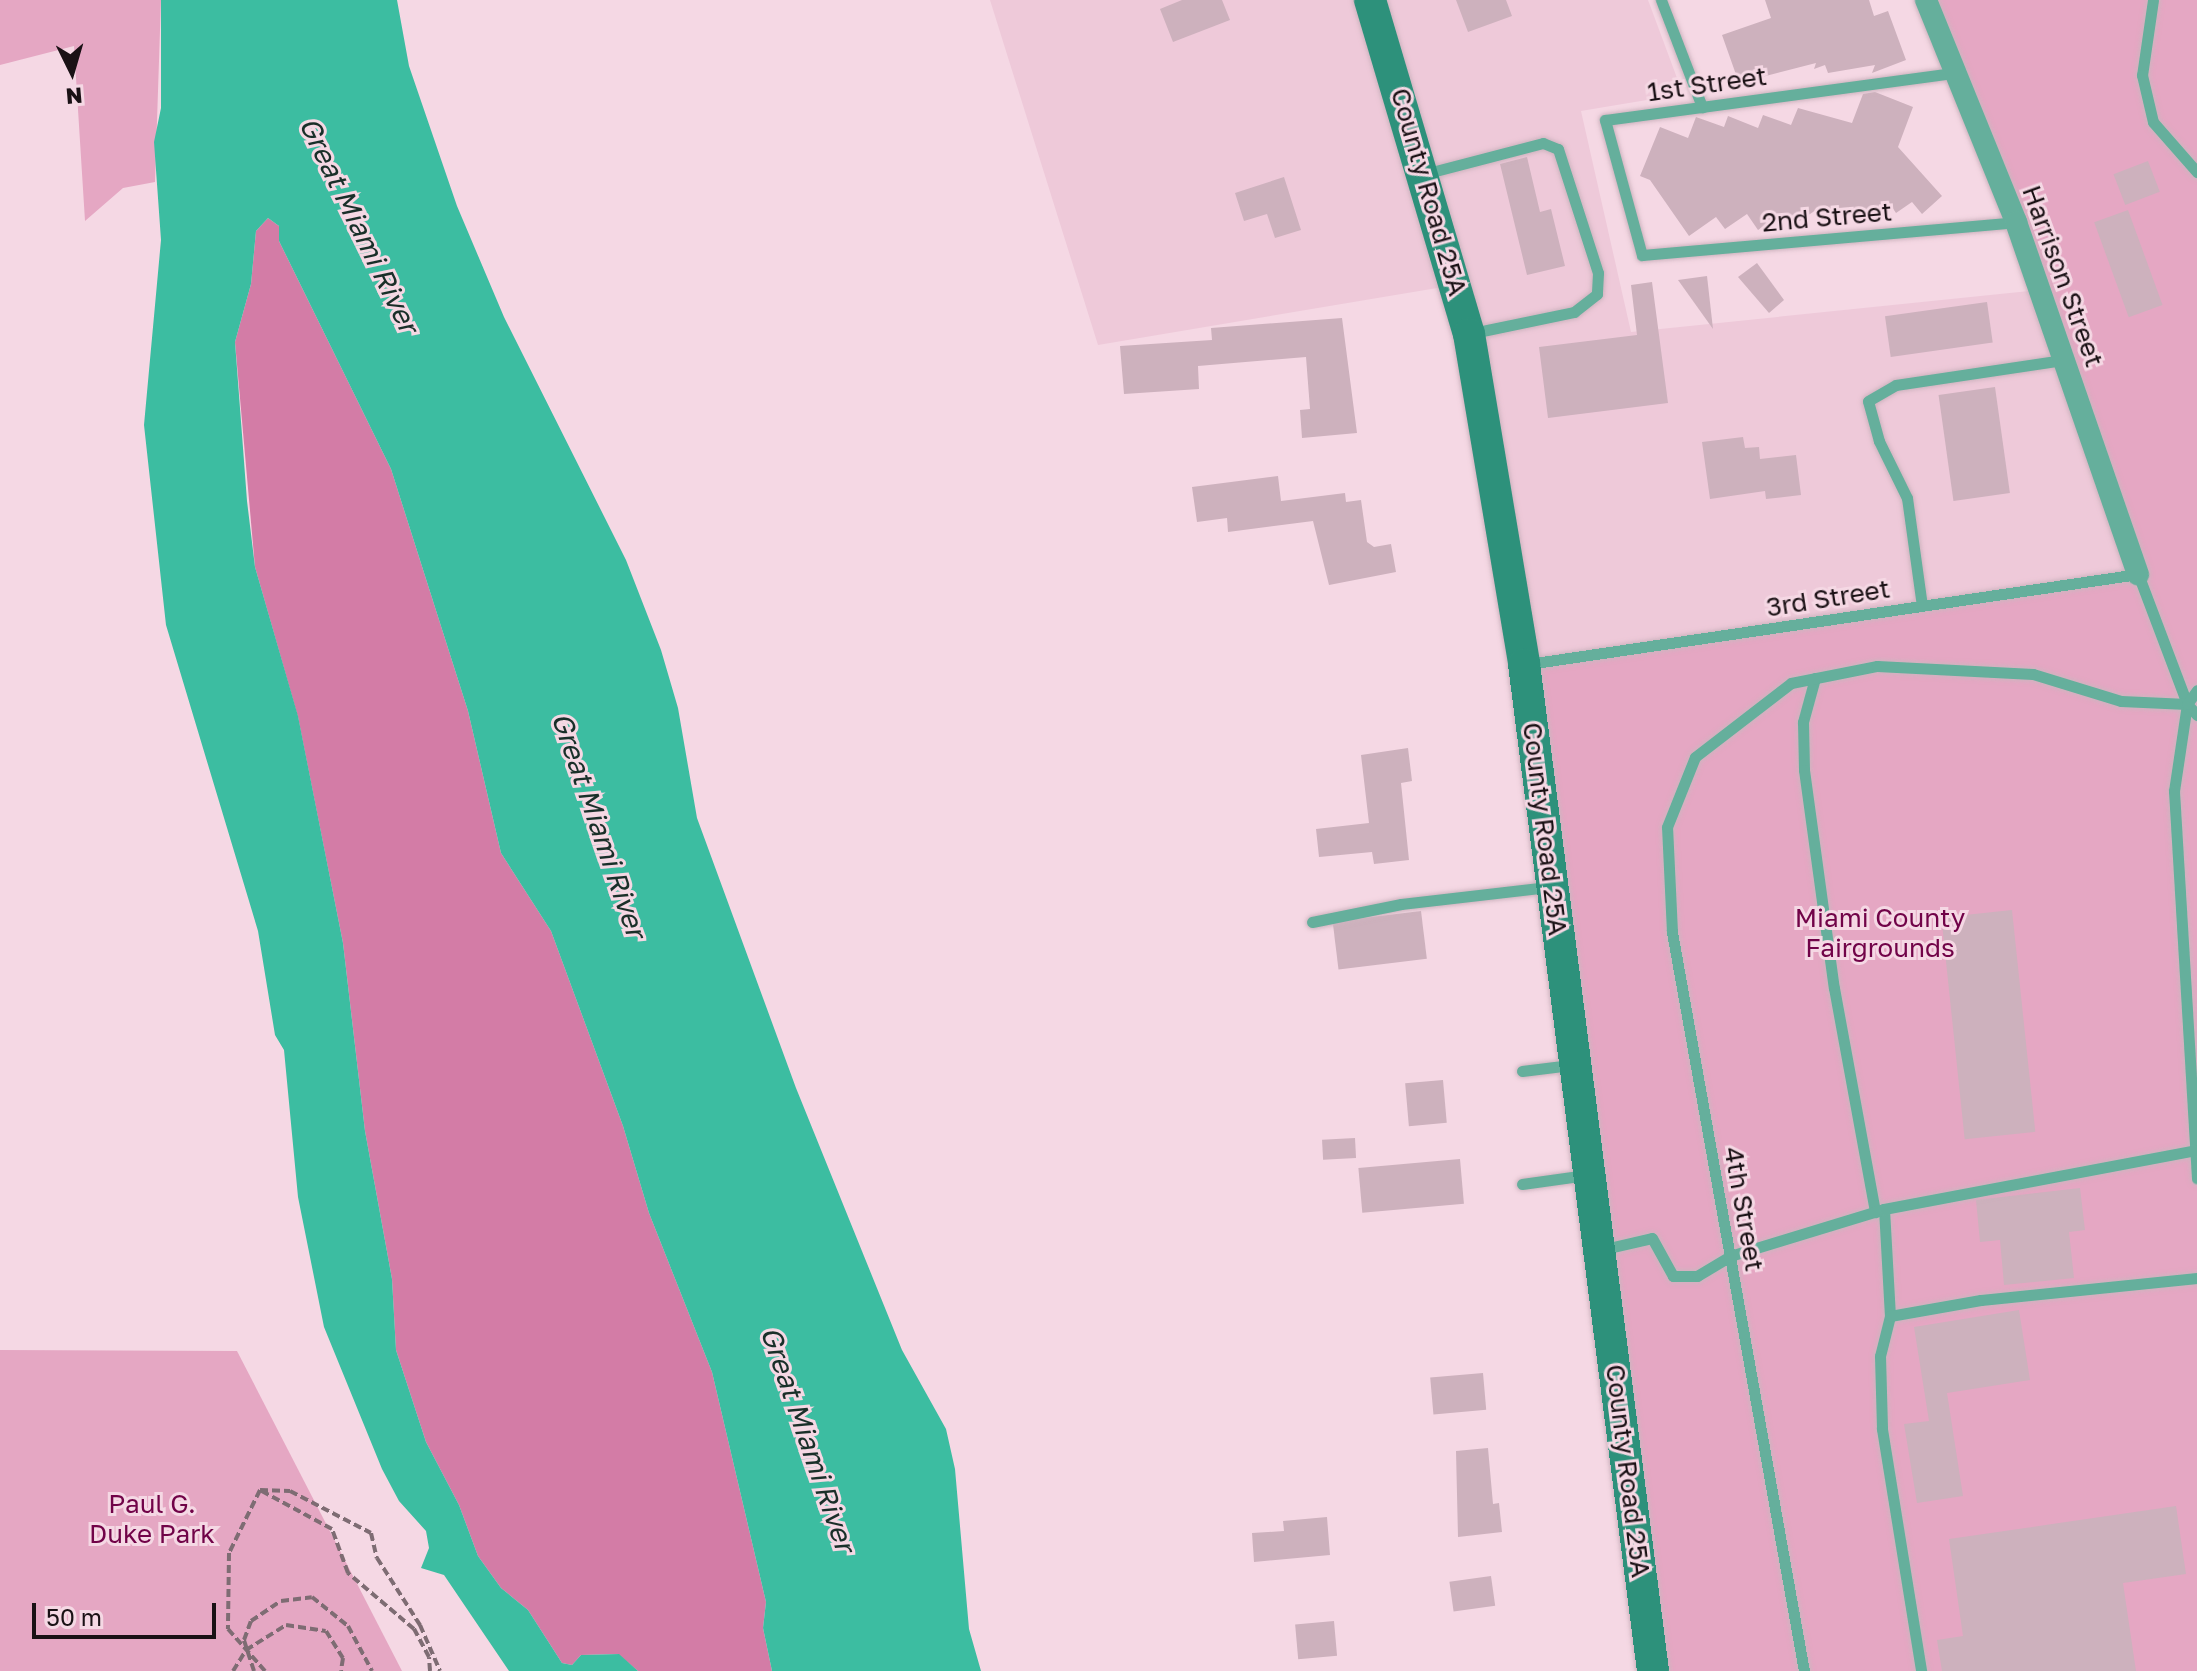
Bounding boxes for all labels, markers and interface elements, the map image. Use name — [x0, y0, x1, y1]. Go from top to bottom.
north arrow — [32, 32, 112, 112]
street label: 1st Street — [1645, 60, 1769, 108]
text: N — [65, 82, 84, 111]
street label: County Road 25A — [1384, 85, 1474, 299]
water label: Great Miami River — [292, 112, 426, 338]
street label: Harrison Street — [2016, 181, 2110, 371]
street label: 2nd Street — [1761, 196, 1893, 238]
street label: 3rd Street — [1764, 573, 1892, 623]
water label: Great Miami River — [545, 708, 653, 942]
street label: County Road 25A — [1516, 721, 1574, 937]
park label: Miami County Fairgrounds — [1795, 902, 1965, 964]
street label: 4th Street — [1718, 1144, 1770, 1274]
water label: Great Miami River — [754, 1322, 862, 1556]
street label: County Road 25A — [1599, 1363, 1657, 1579]
park label: Paul G. Duke Park — [89, 1488, 215, 1550]
scale bar — [36, 1587, 220, 1637]
text: 50 m — [46, 1602, 102, 1631]

